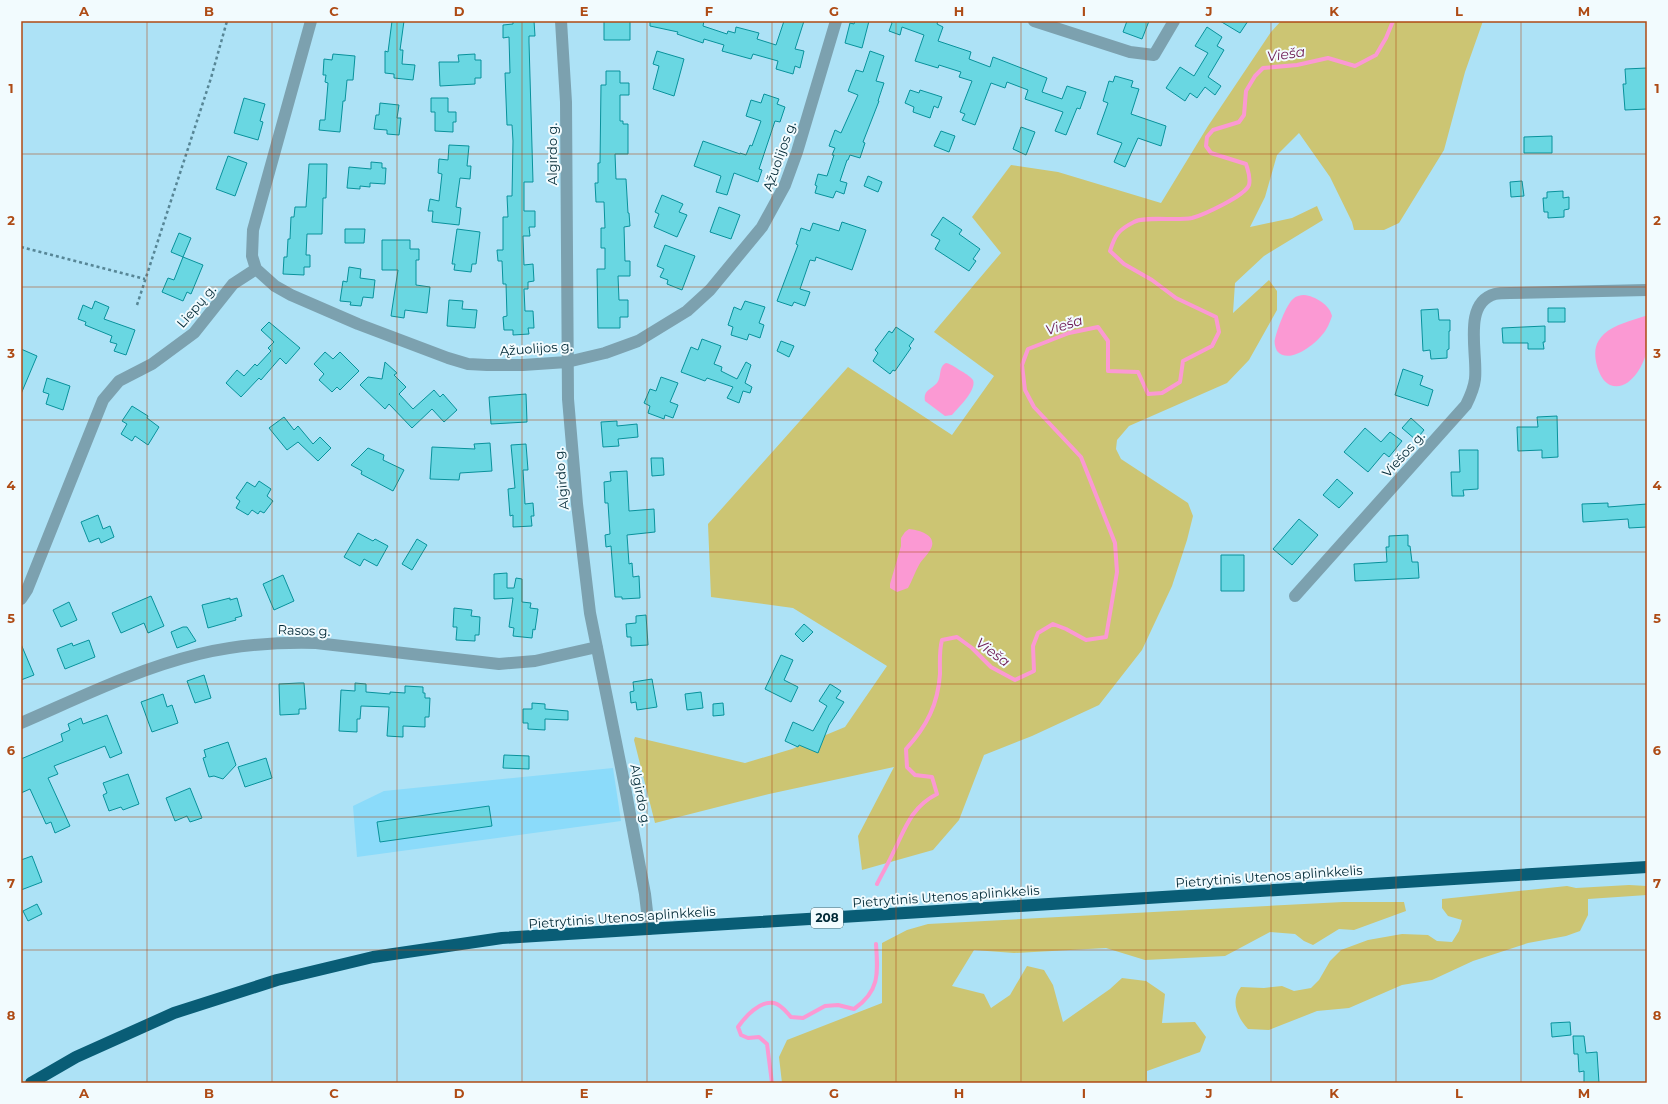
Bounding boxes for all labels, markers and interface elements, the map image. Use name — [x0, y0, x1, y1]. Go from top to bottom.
text: A — [78, 3, 90, 19]
text: B — [204, 3, 214, 19]
text: C — [329, 3, 339, 19]
text: D — [454, 3, 465, 19]
text: E — [580, 3, 589, 19]
text: F — [705, 3, 713, 19]
text: G — [829, 3, 839, 19]
text: H — [954, 3, 964, 19]
text: I — [1082, 3, 1086, 19]
text: J — [1204, 3, 1213, 19]
text: K — [1329, 3, 1339, 19]
text: L — [1455, 3, 1463, 19]
text: M — [1578, 3, 1590, 19]
water label: Vieša — [1266, 42, 1306, 66]
text: 1 — [8, 80, 14, 96]
text: 1 — [1654, 80, 1660, 96]
street label: Ąžuolijos g. — [759, 119, 799, 193]
street label: Algirdo g. — [544, 123, 560, 185]
text: 2 — [7, 212, 15, 228]
text: 2 — [1653, 212, 1661, 228]
street label: Liepų g. — [173, 281, 219, 331]
water label: Vieša — [1043, 311, 1085, 339]
street label: Ąžuolijos g. — [499, 337, 573, 359]
text: 3 — [6, 345, 15, 361]
text: 3 — [1652, 345, 1661, 361]
street label: Viešos g. — [1378, 428, 1428, 480]
street label: Algirdo g. — [550, 447, 572, 511]
text: 4 — [7, 477, 16, 493]
text: 4 — [1653, 477, 1662, 493]
text: 5 — [7, 610, 15, 626]
text: 5 — [1653, 610, 1661, 626]
street label: Rasos g. — [277, 621, 331, 639]
water label: Vieša — [972, 634, 1014, 670]
text: 6 — [7, 742, 16, 758]
text: 6 — [1653, 742, 1662, 758]
street label: Algirdo g. — [627, 763, 655, 827]
street label: Pietrytinis Utenos aplinkkelis — [1175, 861, 1363, 891]
text: 7 — [7, 875, 15, 891]
text: 7 — [1653, 875, 1661, 891]
street label: Pietrytinis Utenos aplinkkelis — [852, 881, 1040, 911]
street label: Pietrytinis Utenos aplinkkelis — [528, 902, 716, 932]
road number: 208 — [811, 908, 843, 928]
text: 8 — [7, 1007, 16, 1023]
text: 8 — [1653, 1007, 1662, 1023]
text: A — [78, 1085, 90, 1101]
text: B — [204, 1085, 214, 1101]
text: C — [329, 1085, 339, 1101]
text: D — [454, 1085, 465, 1101]
text: E — [580, 1085, 589, 1101]
text: F — [705, 1085, 713, 1101]
text: G — [829, 1085, 839, 1101]
text: H — [954, 1085, 964, 1101]
text: I — [1082, 1085, 1086, 1101]
text: J — [1204, 1085, 1213, 1101]
text: K — [1329, 1085, 1339, 1101]
text: L — [1455, 1085, 1463, 1101]
text: M — [1578, 1085, 1590, 1101]

